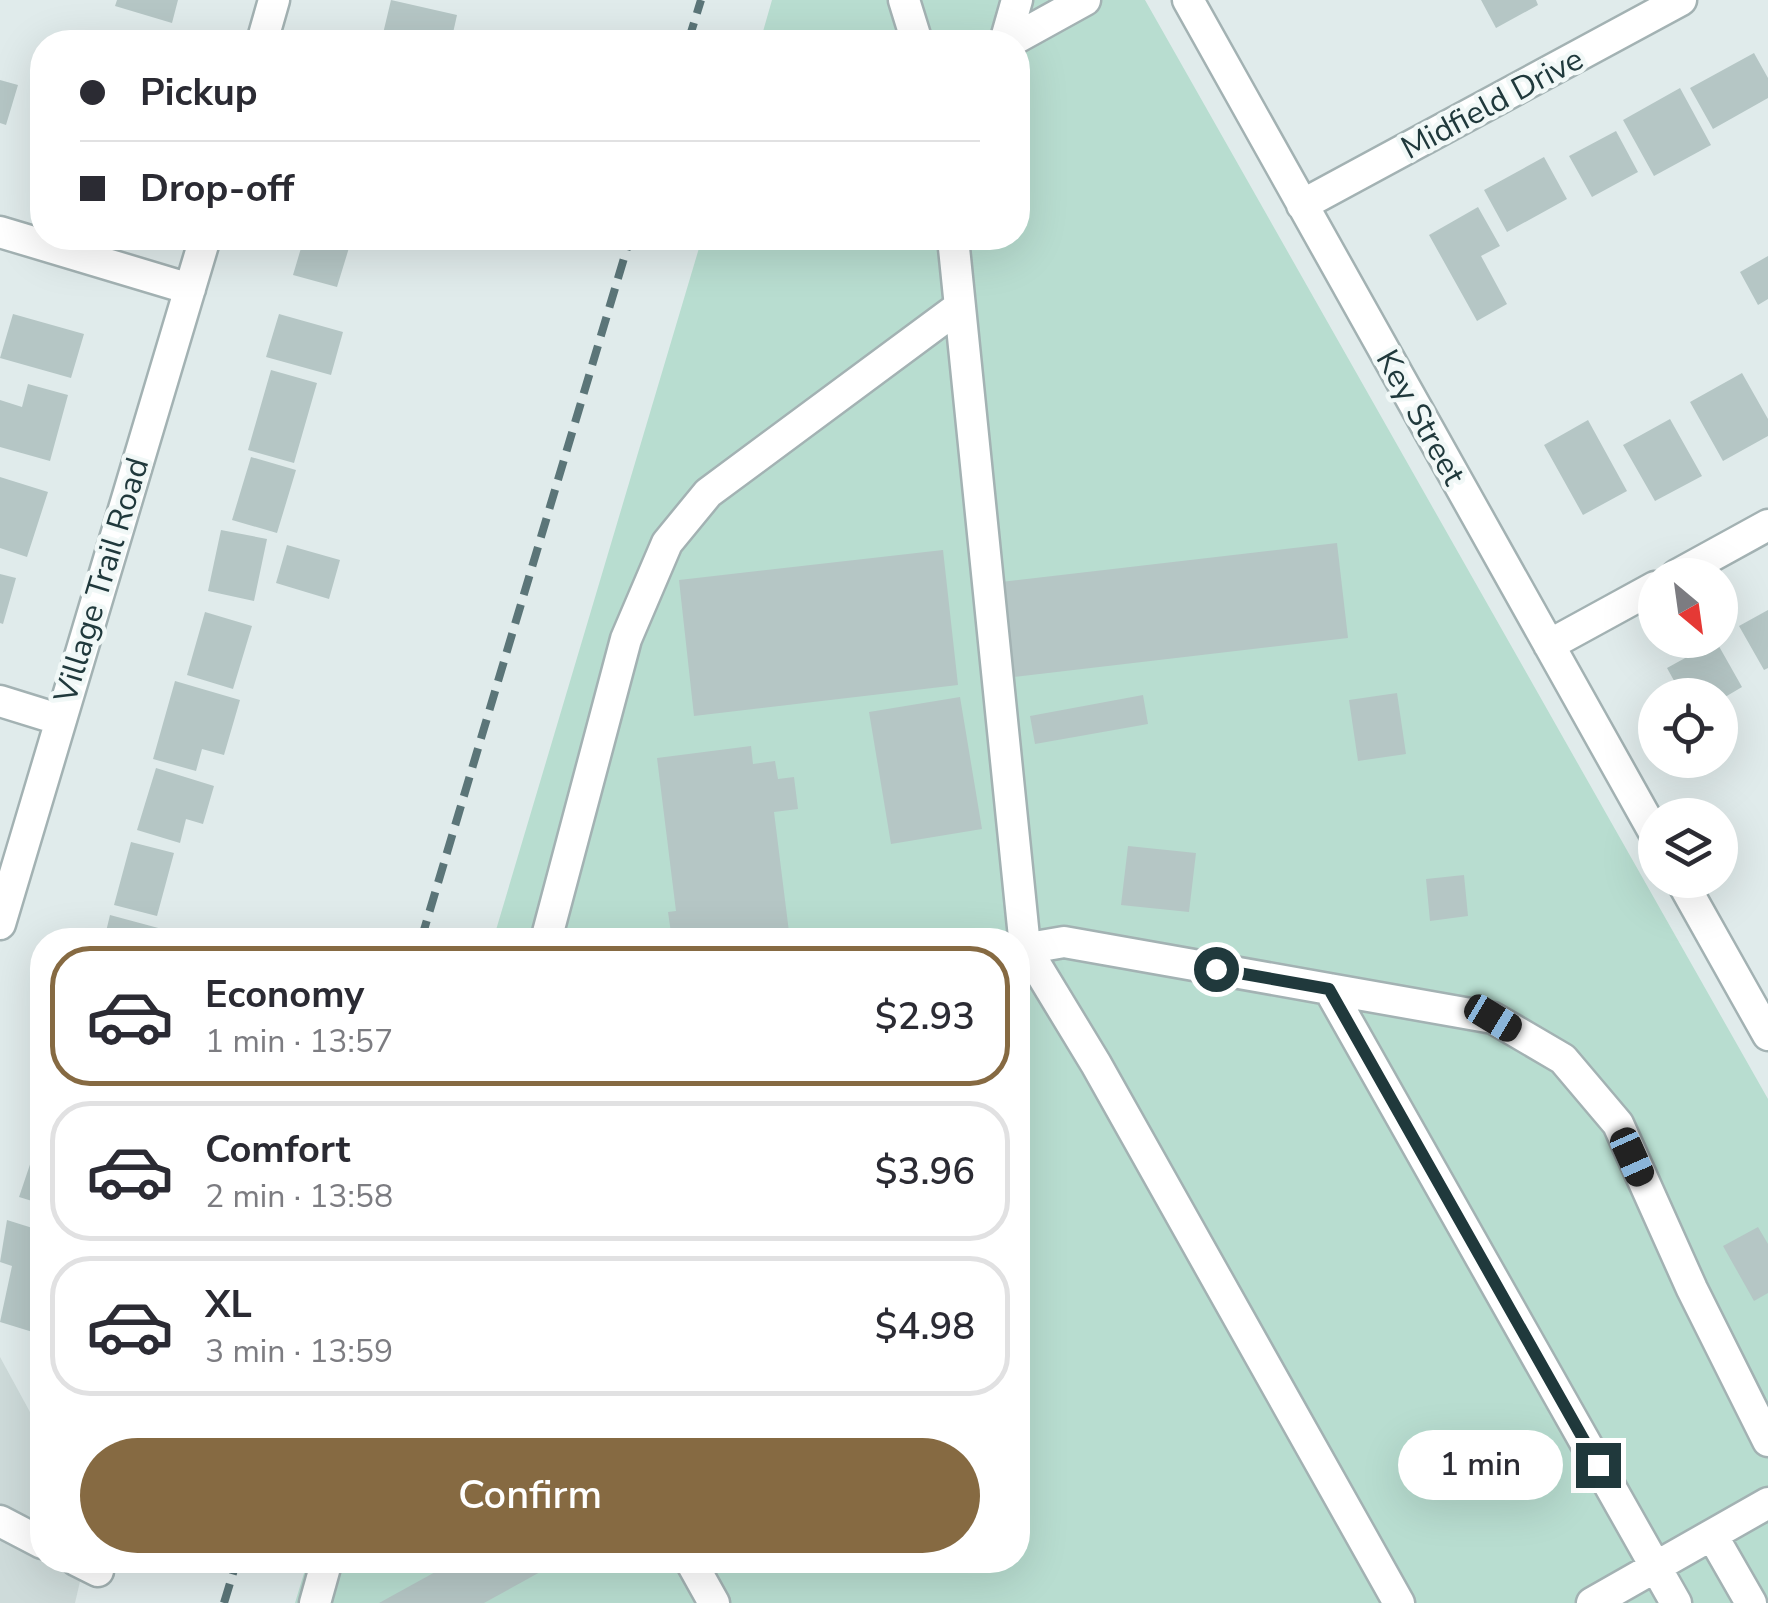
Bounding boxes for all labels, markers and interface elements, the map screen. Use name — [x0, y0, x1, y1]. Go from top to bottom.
street label: Midfield Drive — [1394, 37, 1591, 169]
text: Pickup — [140, 67, 258, 118]
text: Drop-off — [140, 163, 294, 214]
street label: Key Street — [1366, 342, 1476, 493]
street label: Village Trail Road — [43, 452, 159, 709]
north arrow — [1638, 558, 1738, 658]
map controls — [1638, 558, 1738, 898]
button: locate — [1638, 678, 1738, 778]
button: layers — [1638, 798, 1738, 898]
route start — [1194, 947, 1239, 992]
text: Economy — [205, 969, 364, 1020]
icon: car — [85, 971, 175, 1061]
car — [1460, 990, 1526, 1046]
text: $2.93 — [875, 991, 975, 1042]
text: 1 min · 13:57 — [205, 1020, 393, 1063]
car — [1606, 1123, 1658, 1191]
text: Comfort — [205, 1124, 350, 1175]
icon: car — [85, 1126, 175, 1216]
text: $3.96 — [875, 1146, 975, 1197]
text: 2 min · 13:58 — [205, 1175, 393, 1218]
text: XL — [205, 1279, 252, 1330]
icon: car — [85, 1281, 175, 1371]
text: $4.98 — [875, 1301, 975, 1352]
text: 3 min · 13:59 — [205, 1330, 393, 1373]
callout: 1 min — [1398, 1430, 1563, 1500]
button: Confirm — [80, 1438, 980, 1553]
text: 1 min — [1440, 1443, 1521, 1486]
route end — [1576, 1443, 1621, 1488]

